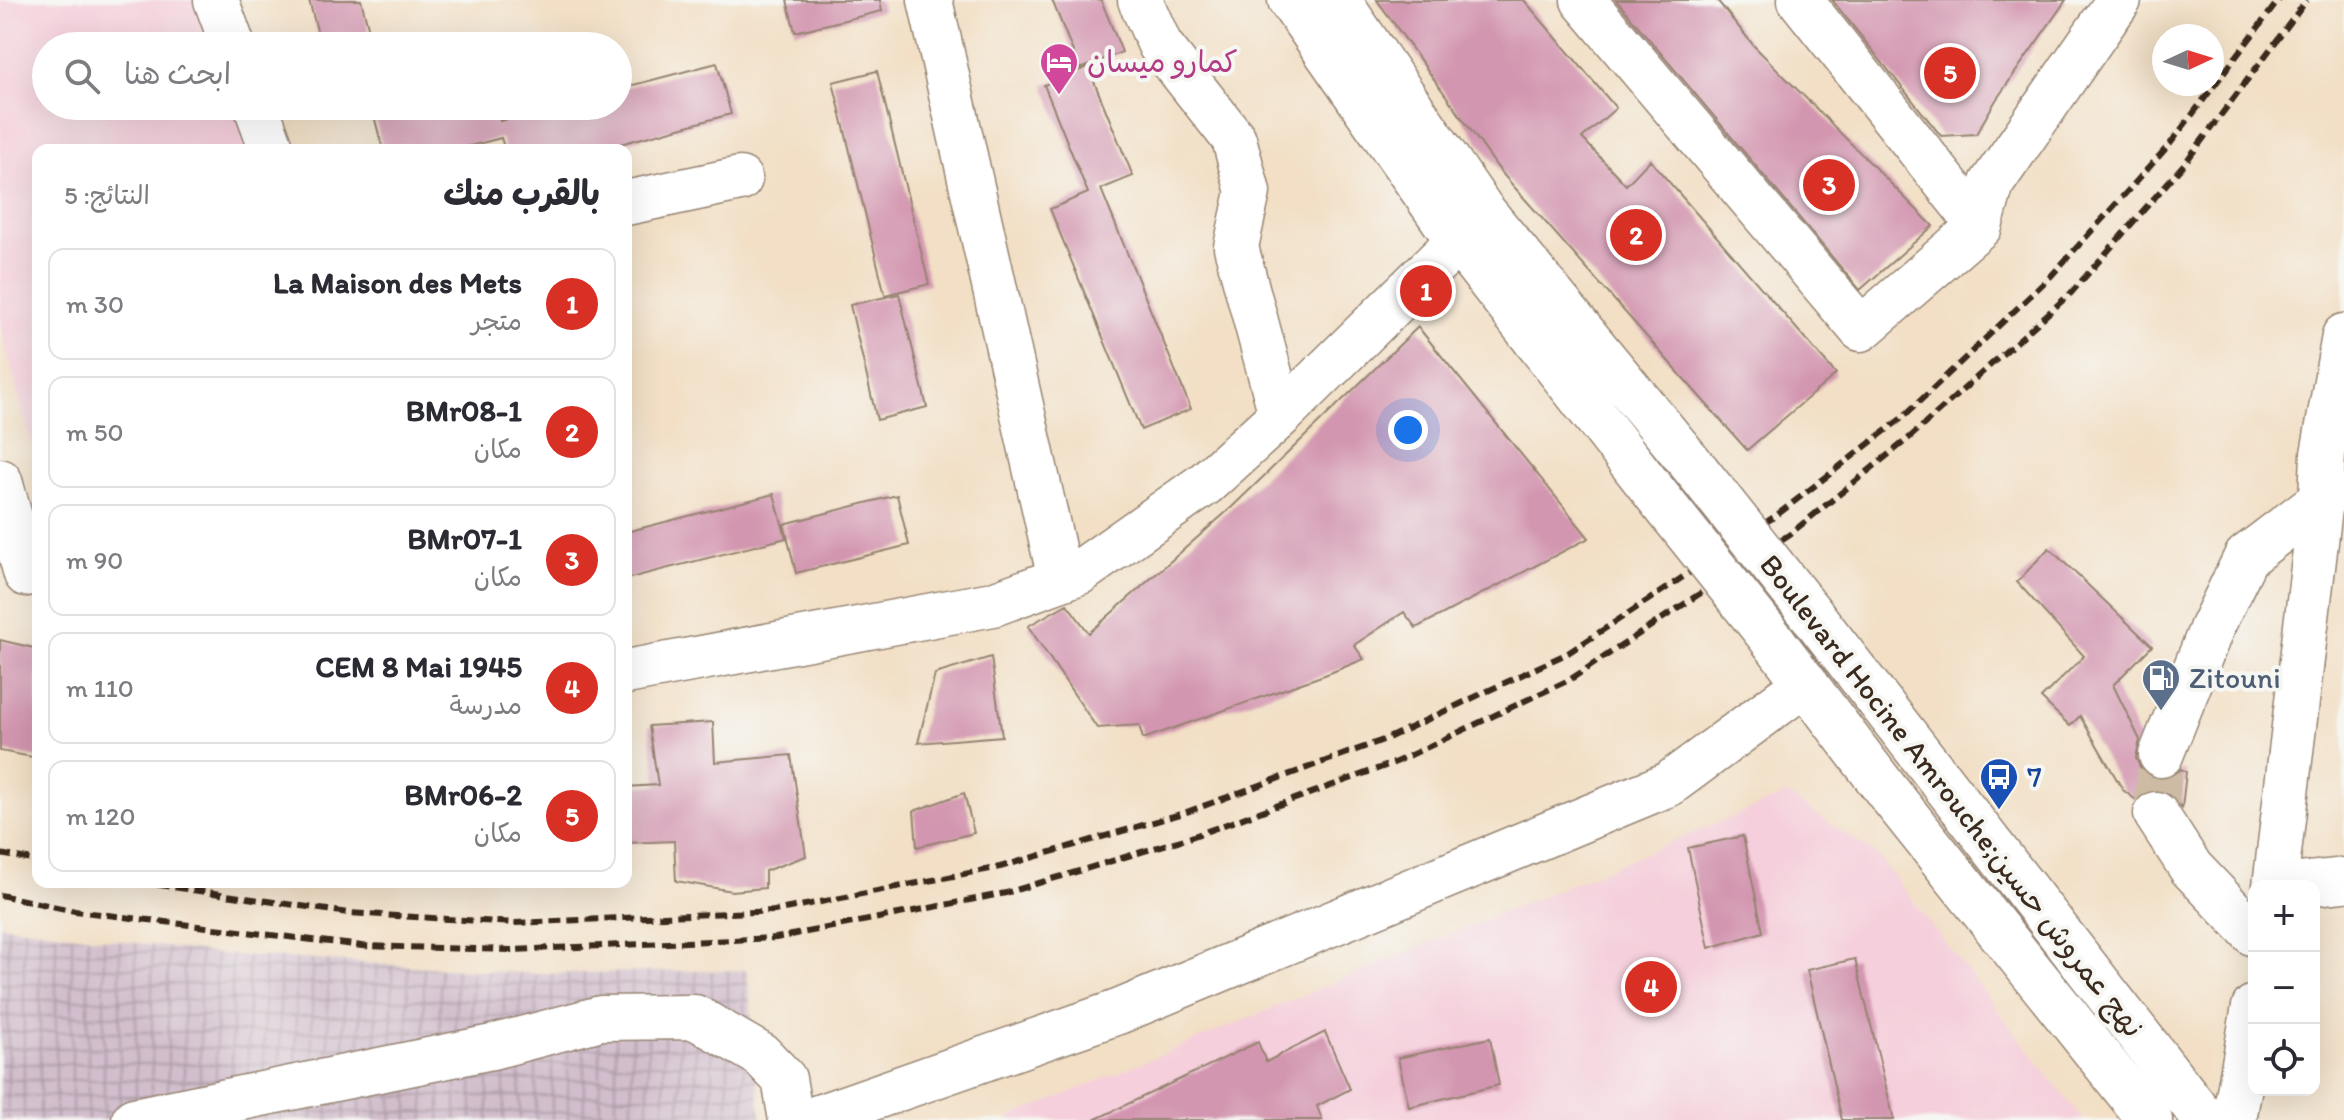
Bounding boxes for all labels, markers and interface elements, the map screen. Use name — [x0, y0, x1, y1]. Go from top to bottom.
north arrow — [2152, 24, 2224, 96]
search box — [32, 32, 632, 120]
hotel icon: كمارو ميسان — [1038, 41, 1080, 96]
place label: كمارو ميسان — [1087, 43, 1238, 80]
pin: 5 — [1924, 43, 1976, 103]
icon: search — [60, 54, 104, 98]
text: ابحث هنا — [124, 55, 231, 92]
pin: 3 — [1803, 155, 1855, 215]
text: بالقرب منك — [443, 173, 600, 214]
text: النتائج: 5 — [64, 179, 150, 211]
pin: 2 — [1610, 205, 1662, 265]
pin: 1 — [1400, 261, 1452, 321]
text: La Maison des Mets — [273, 264, 522, 301]
text: 30 m — [66, 288, 124, 320]
text: 1 — [566, 288, 578, 320]
text: متجر — [471, 305, 522, 337]
text: BMr08-1 — [406, 392, 522, 429]
your location — [1388, 410, 1428, 450]
text: 50 m — [66, 416, 123, 448]
text: 2 — [565, 416, 579, 448]
text: مكان — [474, 433, 522, 465]
text: BMr07-1 — [407, 520, 522, 557]
text: 90 m — [66, 544, 123, 576]
text: 3 — [565, 544, 579, 576]
street label: Boulevard Hocine Amrouche;نهج عمروش حسين — [1751, 547, 2153, 1046]
text: مكان — [474, 561, 522, 593]
text: CEM 8 Mai 1945 — [315, 648, 522, 685]
fuel station icon: Zitouni — [2140, 657, 2182, 712]
place label: Zitouni — [2189, 659, 2281, 696]
text: 110 m — [66, 672, 134, 704]
text: 4 — [564, 672, 580, 704]
text: مدرسة — [450, 689, 522, 721]
bus stop icon: 7 — [1978, 756, 2020, 811]
place label: 7 — [2027, 758, 2042, 795]
text: BMr06-2 — [404, 776, 522, 813]
text: 120 m — [66, 800, 136, 832]
text: 5 — [565, 800, 579, 832]
text: مكان — [474, 817, 522, 849]
map controls — [2248, 880, 2320, 1096]
button: + — [2248, 880, 2320, 952]
button: − — [2248, 952, 2320, 1024]
pin: 4 — [1625, 957, 1677, 1017]
button: locate — [2248, 1024, 2320, 1096]

